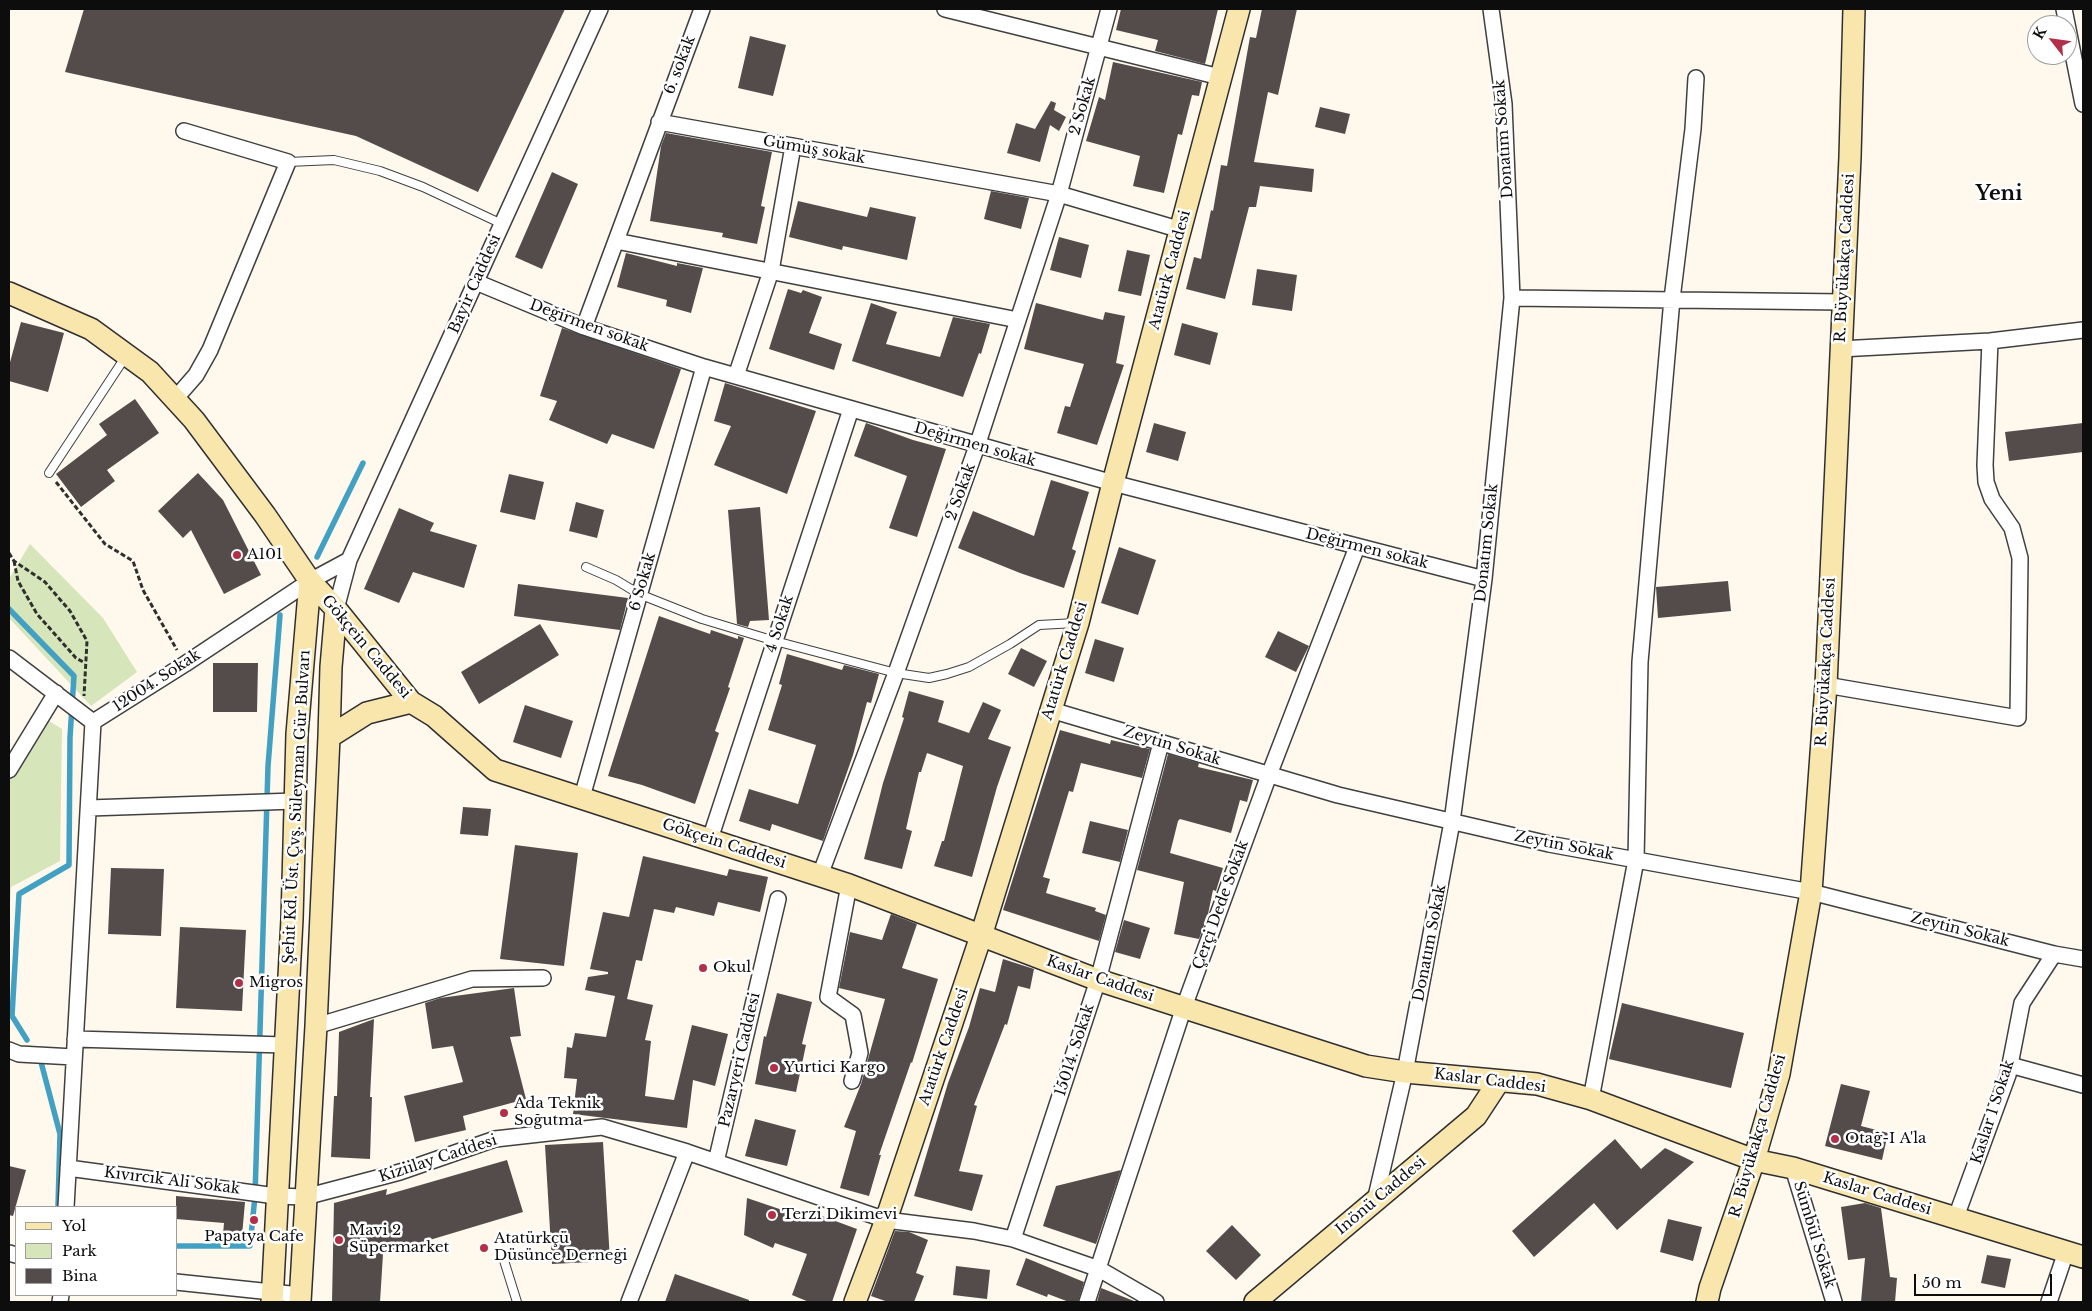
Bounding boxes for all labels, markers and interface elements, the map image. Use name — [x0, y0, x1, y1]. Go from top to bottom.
north arrow — [2027, 15, 2077, 65]
text: K — [2029, 24, 2051, 42]
street label: 6. sokak — [661, 33, 699, 97]
street label: 2 Sokak — [1066, 75, 1100, 137]
street label: Donatım Sokak — [1491, 79, 1517, 199]
street label: Gümüş sokak — [761, 132, 867, 168]
street label: R. Büyükakça Caddesi — [1832, 173, 1858, 343]
district label: Yeni — [1976, 182, 2022, 206]
street label: Atatürk Caddesi — [1145, 208, 1195, 332]
street label: Bayir Caddesi — [445, 232, 505, 336]
street label: Değirmen sokak — [527, 296, 651, 356]
street label: Değirmen sokak — [912, 419, 1038, 471]
street label: 2 Sokak — [942, 461, 980, 523]
street label: Donatım Sokak — [1472, 483, 1502, 603]
street label: Değirmen sokak — [1304, 525, 1430, 573]
place label: A101 — [247, 546, 283, 564]
marker: A101 — [231, 549, 243, 561]
street label: 6 Sokak — [626, 551, 660, 613]
street label: R. Büyükakça Caddesi — [1813, 577, 1839, 747]
street label: Gökçein Caddesi — [318, 592, 414, 702]
street label: 4 Sokak — [762, 593, 798, 655]
street label: Atatürk Caddesi — [1038, 600, 1092, 722]
street label: 12004. Sokak — [110, 646, 204, 716]
street label: Şehit Kd. Üst. Çvş. Süleyman Gür Bulvarı — [280, 649, 314, 965]
street label: Zeytin Sokak — [1121, 723, 1223, 769]
street label: Gökçein Caddesi — [660, 816, 788, 872]
street label: Zeytin Sokak — [1513, 828, 1615, 864]
street label: Çerçi Dede Sokak — [1189, 838, 1253, 972]
street label: Donatım Sokak — [1410, 883, 1450, 1003]
street label: Zeytin Sokak — [1909, 909, 2011, 951]
street label: Kaslar Caddesi — [1044, 952, 1156, 1006]
place label: Okul — [713, 959, 751, 977]
marker: Okul — [697, 962, 709, 974]
place label: Migros — [249, 974, 303, 992]
marker: Migros — [233, 977, 245, 989]
street label: Atatürk Caddesi — [915, 986, 973, 1108]
street label: Pazaryeri Caddesi — [716, 991, 764, 1129]
street label: 15014. Sokak — [1052, 1002, 1098, 1098]
street label: R. Büyükakça Caddesi — [1726, 1052, 1790, 1220]
street label: Kaslar 1 Sokak — [1968, 1058, 2018, 1166]
place label: Yurtici Kargo — [784, 1059, 885, 1077]
marker: Yurtici Kargo — [768, 1062, 780, 1074]
street label: Kaslar Caddesi — [1433, 1065, 1547, 1097]
place label: Ada Teknik Soğutma — [514, 1095, 601, 1130]
marker: Ada Teknik Soğutma — [498, 1107, 510, 1119]
place label: Otağ-I A'la — [1845, 1130, 1926, 1148]
street label: Kiziilay Caddesi — [377, 1131, 499, 1187]
marker: Otağ-I A'la — [1829, 1133, 1841, 1145]
street label: Inönü Caddesi — [1332, 1153, 1430, 1239]
street label: Kıvırcık Ali Sokak — [103, 1164, 241, 1198]
street label: Kaslar Caddesi — [1821, 1169, 1933, 1219]
street label: Sümbül Sokak — [1789, 1179, 1839, 1291]
legend — [15, 1206, 178, 1296]
place label: Terzi Dikimevi — [782, 1206, 897, 1224]
marker: Terzi Dikimevi — [766, 1209, 778, 1221]
marker: Papatya Cafe — [248, 1214, 260, 1226]
text: Yol — [62, 1216, 86, 1235]
place label: Mavi 2 Süpermarket — [349, 1222, 449, 1257]
place label: Papatya Cafe — [204, 1228, 304, 1246]
place label: Atatürkçü Düsünce Derneği — [494, 1230, 627, 1265]
marker: Mavi 2 Süpermarket — [333, 1234, 345, 1246]
text: Park — [62, 1241, 97, 1260]
marker: Atatürkçü Düsünce Derneği — [478, 1242, 490, 1254]
scale bar — [1917, 1264, 2054, 1296]
text: Bina — [62, 1266, 97, 1285]
text: 50 m — [1922, 1273, 1962, 1292]

